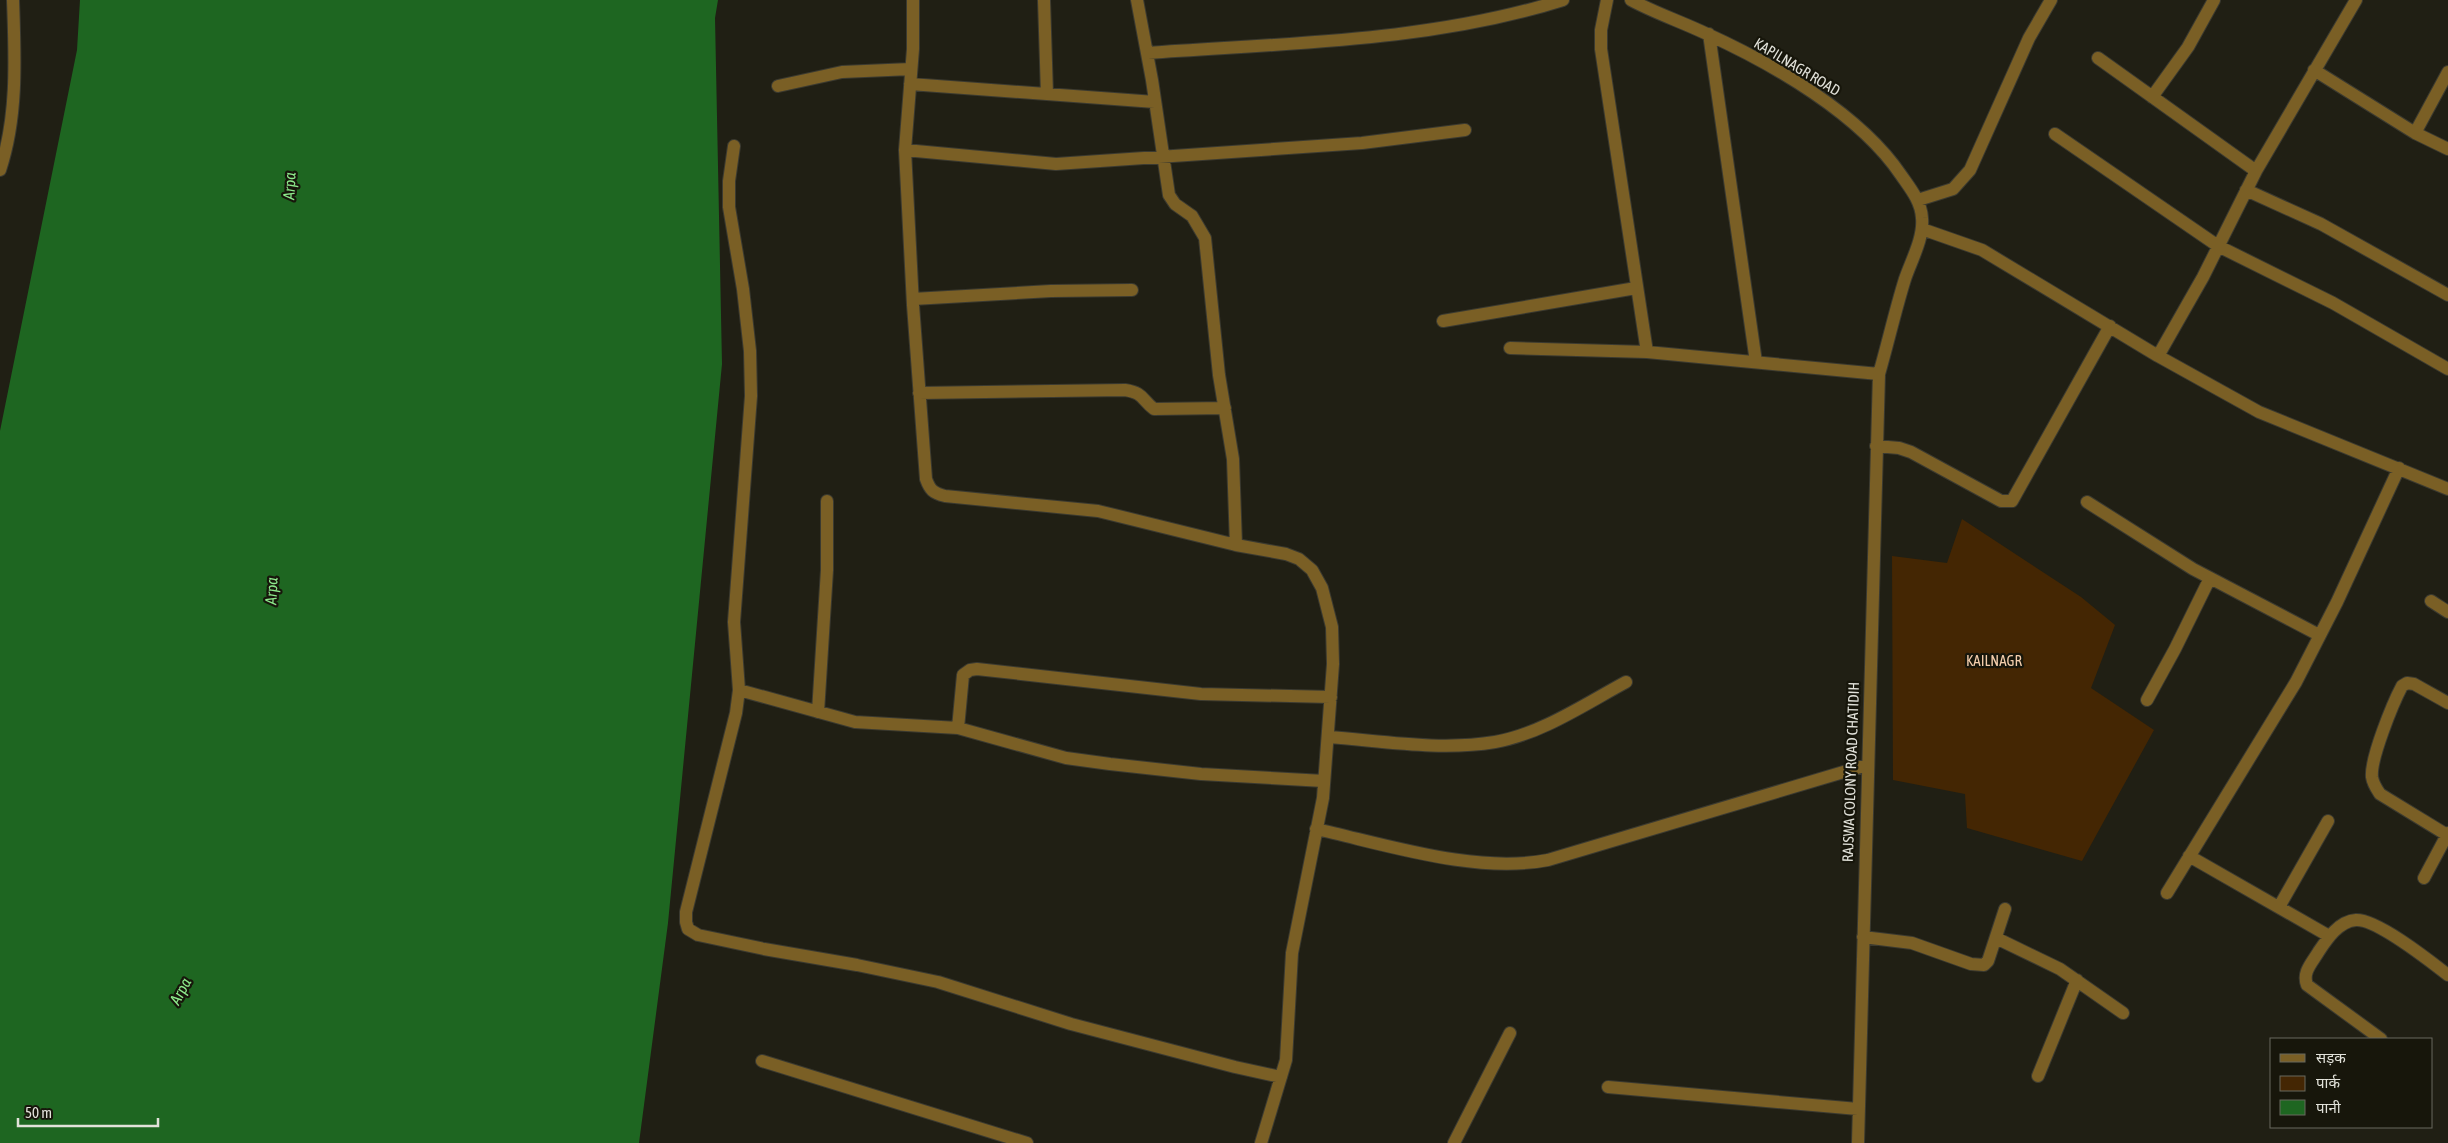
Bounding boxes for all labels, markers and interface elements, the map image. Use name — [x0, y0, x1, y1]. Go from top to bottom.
street label: KAPILNAGR ROAD — [1751, 34, 1843, 99]
water label: Arpa — [279, 171, 300, 201]
water label: Arpa — [261, 576, 282, 606]
park label: KAILNAGR — [1966, 652, 2022, 669]
street label: RAJSWA COLONY ROAD CHATIDIH — [1839, 682, 1862, 862]
water label: Arpa — [165, 974, 196, 1009]
legend — [2270, 1038, 2433, 1128]
text: सड़क — [2316, 1049, 2346, 1066]
text: पार्क — [2316, 1074, 2340, 1091]
scale bar — [18, 1096, 158, 1128]
text: पानी — [2316, 1099, 2342, 1116]
text: 50 m — [25, 1104, 52, 1121]

